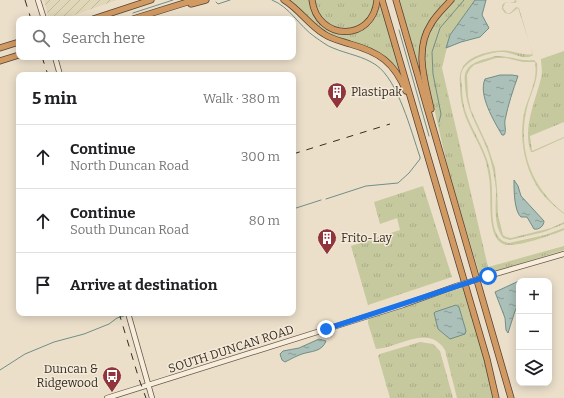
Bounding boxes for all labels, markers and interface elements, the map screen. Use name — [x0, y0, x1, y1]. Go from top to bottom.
search box — [16, 16, 296, 60]
icon: search — [30, 27, 52, 49]
text: Search here — [62, 29, 145, 47]
building icon: Plastipak — [326, 81, 348, 109]
place label: Plastipak — [351, 85, 402, 99]
text: 5 min — [32, 88, 77, 109]
text: Walk · 380 m — [203, 91, 280, 106]
text: Continue — [70, 140, 136, 158]
icon: ahead — [32, 146, 54, 168]
text: 300 m — [241, 149, 280, 164]
text: North Duncan Road — [70, 158, 189, 173]
text: Continue — [70, 204, 136, 222]
icon: ahead — [32, 210, 54, 232]
text: 80 m — [249, 213, 280, 228]
text: South Duncan Road — [70, 222, 189, 237]
building icon: Frito-Lay — [316, 227, 338, 255]
place label: Frito-Lay — [341, 231, 393, 245]
route start — [479, 267, 497, 285]
icon: arrive — [32, 274, 54, 296]
text: Arrive at destination — [70, 276, 217, 294]
map controls — [516, 278, 552, 386]
button: + — [516, 278, 552, 314]
button: − — [516, 314, 552, 350]
route end — [317, 320, 335, 338]
street label: SOUTH DUNCAN ROAD — [166, 322, 296, 376]
button: layers — [516, 350, 552, 386]
place label: Duncan & Ridgewood — [36, 362, 98, 390]
bus stop icon: Duncan & Ridgewood — [101, 365, 123, 393]

